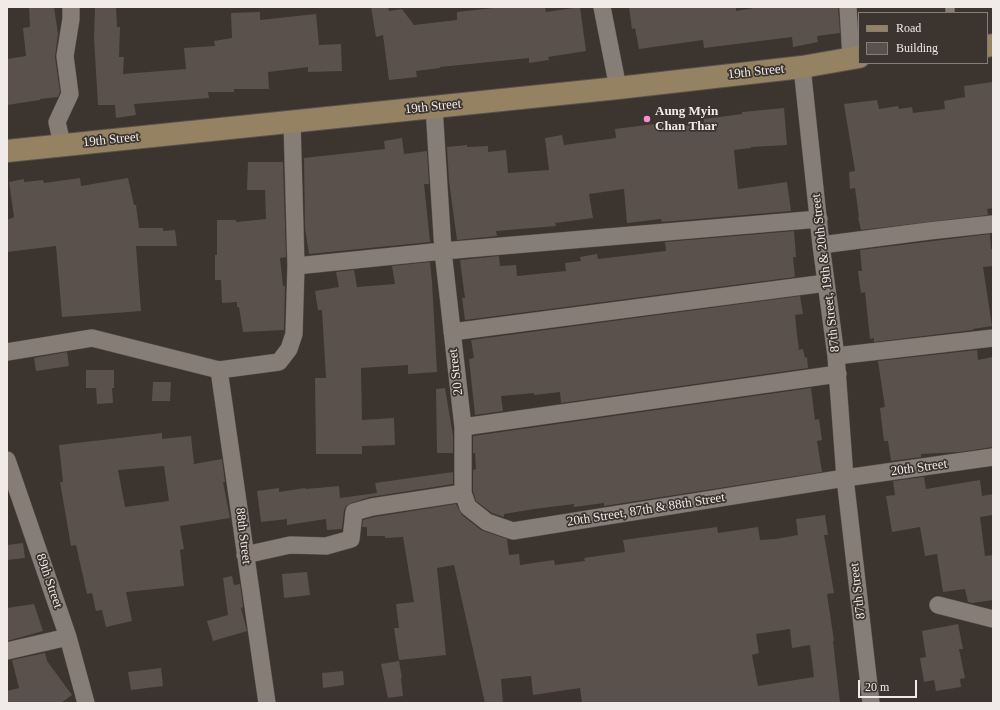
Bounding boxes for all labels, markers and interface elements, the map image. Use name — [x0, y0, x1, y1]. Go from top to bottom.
legend — [858, 12, 988, 64]
text: Road — [896, 21, 921, 35]
text: Building — [896, 41, 938, 55]
street label: 19th Street — [722, 61, 790, 83]
street label: 19th Street — [399, 96, 467, 118]
place label: Aung Myin Chan Thar — [655, 104, 725, 135]
marker: Aung Myin Chan Thar — [642, 114, 652, 124]
street label: 19th Street — [77, 129, 145, 151]
street label: 87th Street, 19th & 20th Street — [807, 180, 845, 366]
street label: 20 Street — [445, 344, 467, 400]
street label: 20th Street — [885, 456, 953, 480]
street label: 20th Street, 87th & 88th Street — [553, 488, 739, 532]
street label: 88th Street — [231, 502, 255, 570]
street label: 89th Street — [31, 547, 67, 615]
street label: 87th Street — [846, 557, 870, 625]
scale bar — [860, 672, 919, 698]
text: 20 m — [865, 680, 889, 694]

